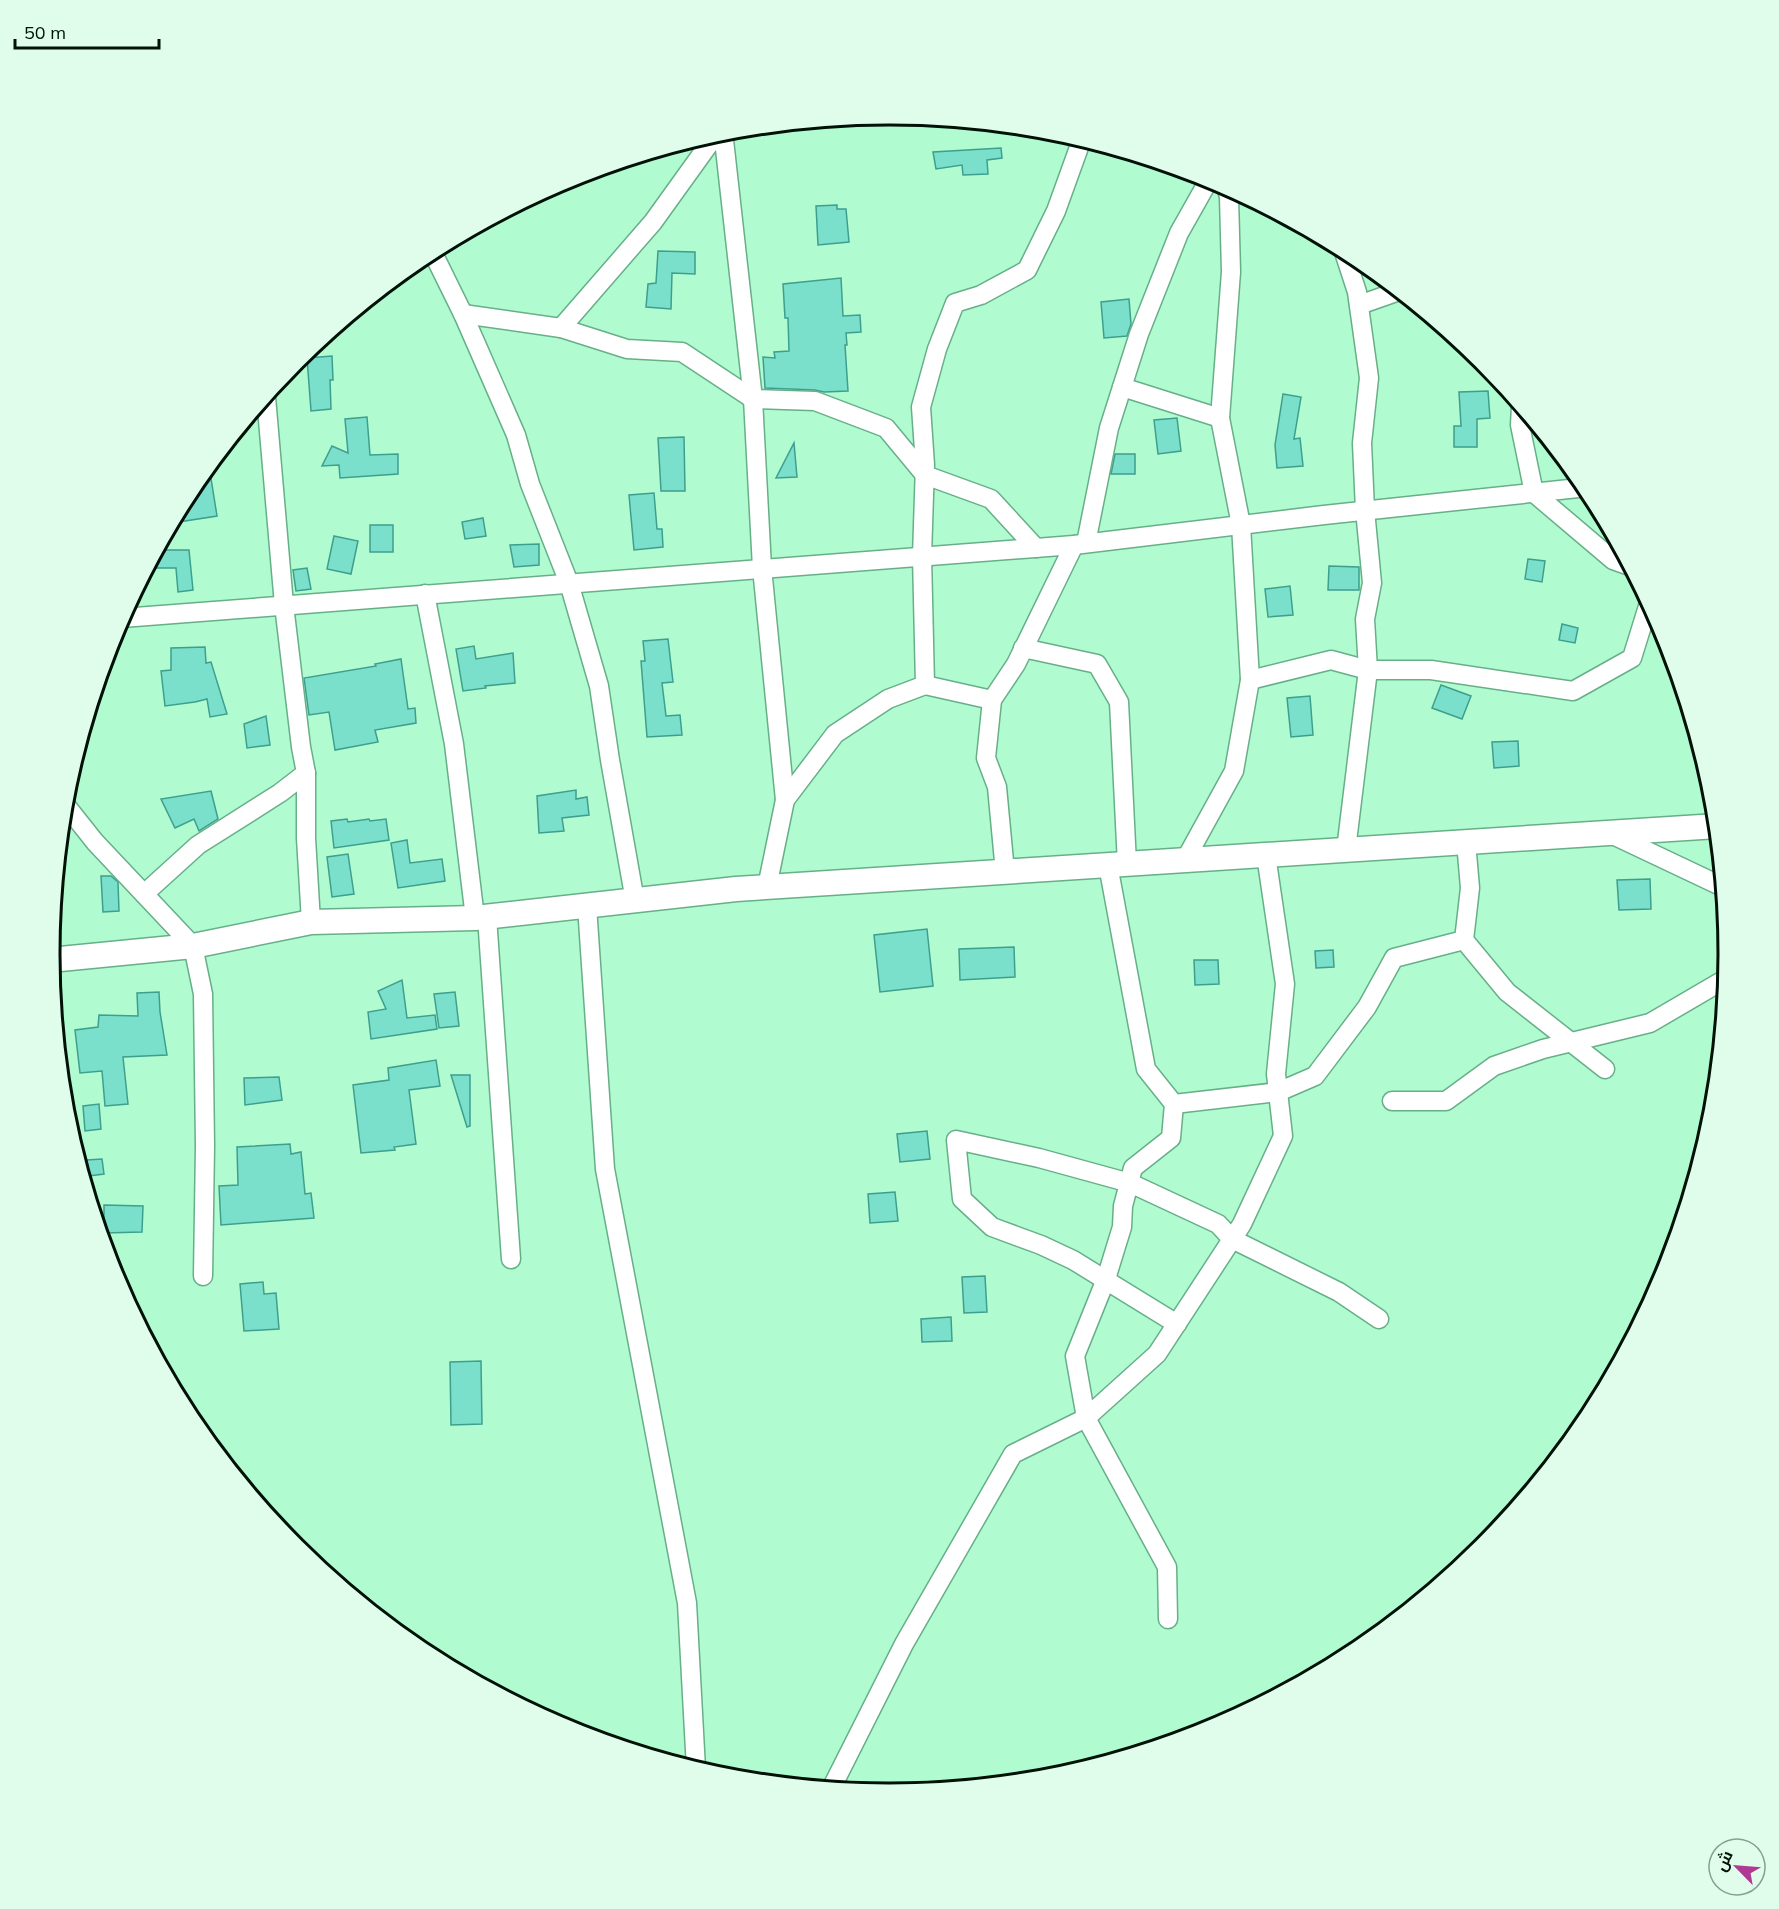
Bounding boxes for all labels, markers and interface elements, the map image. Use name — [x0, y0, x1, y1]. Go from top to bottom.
scale bar — [15, 12, 159, 50]
text: 50 m — [24, 21, 66, 44]
north arrow — [1707, 1837, 1767, 1897]
text: ش — [1710, 1847, 1737, 1874]

